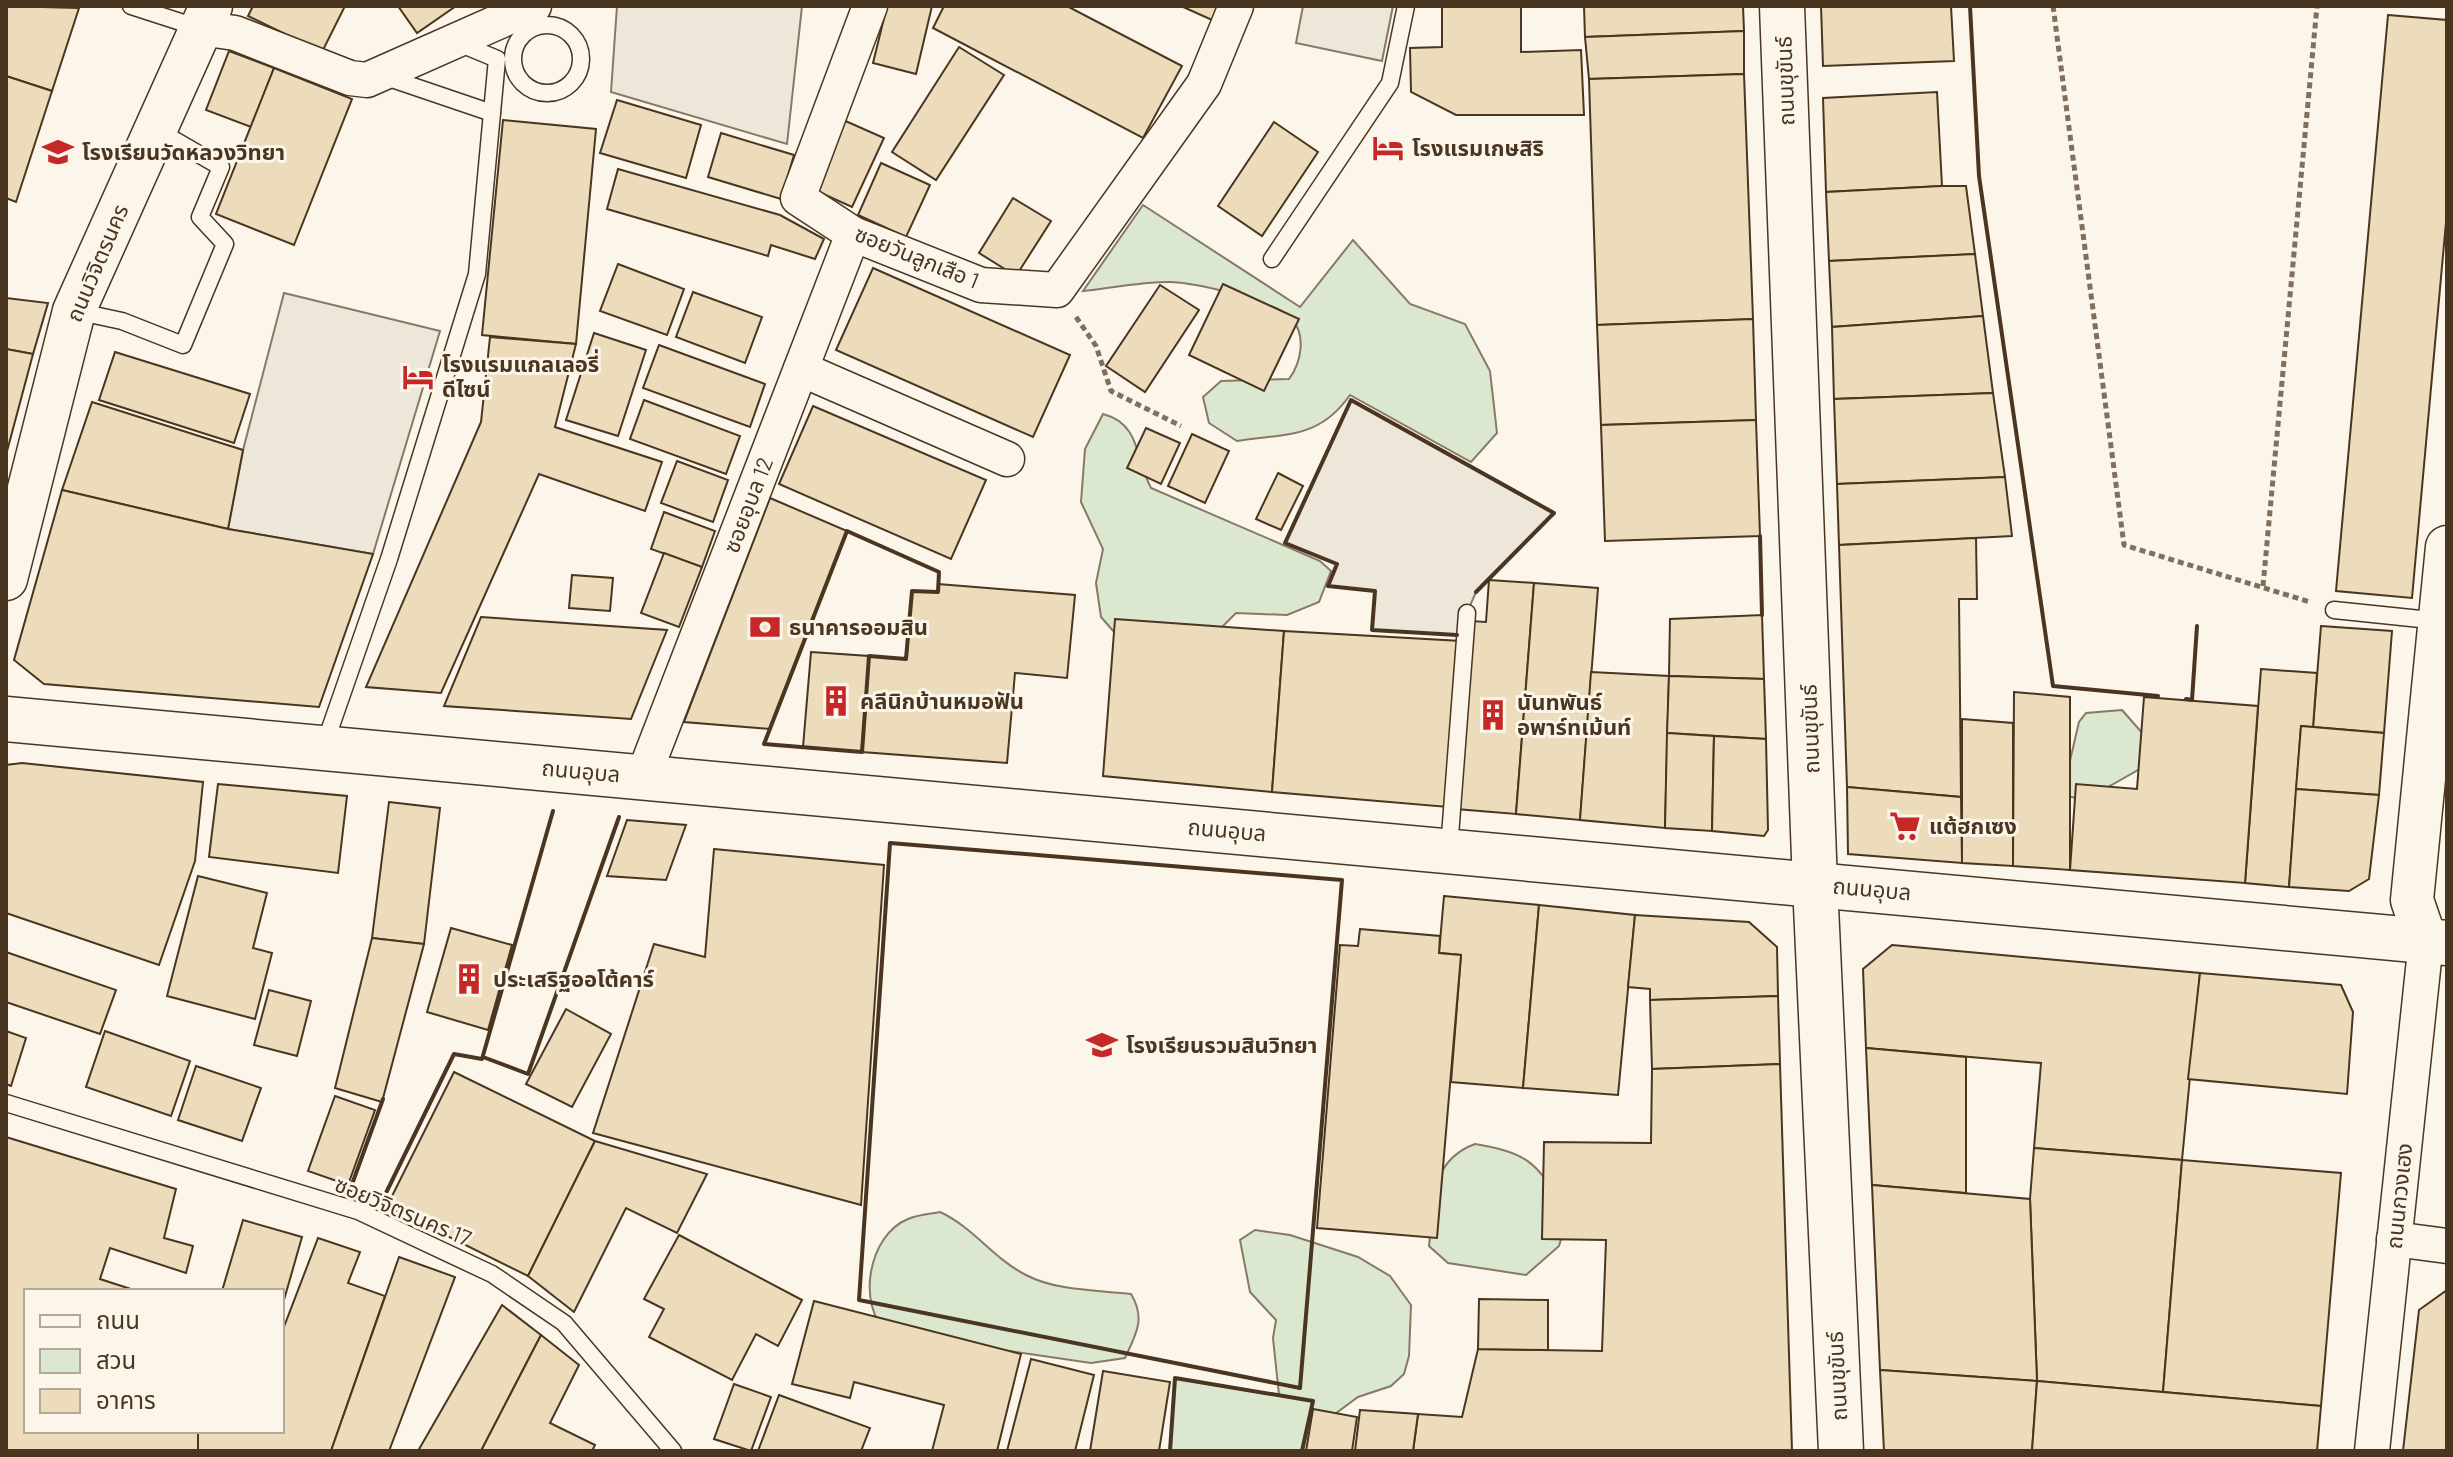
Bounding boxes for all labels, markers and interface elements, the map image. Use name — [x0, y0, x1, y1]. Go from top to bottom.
street label: ถนนขุขันธ์ — [1769, 35, 1801, 126]
hotel icon: โรงแรมเกษสิริ — [1371, 131, 1405, 165]
place label: โรงแรมเกษสิริ — [1412, 134, 1544, 160]
school or university icon: โรงเรียนวัดหลวงวิทยา — [41, 135, 75, 169]
place label: โรงเรียนวัดหลวงวิทยา — [82, 138, 285, 164]
street label: ถนนวิจิตรนคร — [60, 200, 133, 325]
street label: ซอยวันลูกเสือ 1 — [851, 219, 983, 295]
place label: โรงแรมแกลเลอรี่ ดีไซน์ — [442, 349, 599, 401]
hotel icon: โรงแรมแกลเลอรี่ ดีไซน์ — [401, 360, 435, 394]
street label: ซอยอุบล 12 — [717, 453, 779, 557]
bank icon: ธนาคารออมสิน — [748, 610, 782, 644]
place label: ธนาคารออมสิน — [789, 613, 928, 639]
street label: ถนนขุขันธ์ — [1794, 683, 1826, 774]
building icon: คลีนิกบ้านหมอฟัน — [819, 684, 853, 718]
place label: คลีนิกบ้านหมอฟัน — [860, 687, 1024, 713]
place label: นันทพันธ์ อพาร์ทเม้นท์ — [1517, 688, 1631, 739]
building icon: นันทพันธ์ อพาร์ทเม้นท์ — [1476, 698, 1510, 732]
street label: ถนนอุบล — [541, 754, 621, 788]
supermarket icon: แต้ฮกเซง — [1888, 809, 1922, 843]
place label: แต้ฮกเซง — [1929, 812, 2017, 838]
street label: ถนนอุบล — [1187, 813, 1267, 847]
street label: ถนนอุบล — [1832, 872, 1912, 906]
building icon: ประเสริฐออโต้คาร์ — [452, 962, 486, 996]
place label: ประเสริฐออโต้คาร์ — [493, 965, 654, 992]
school or university icon: โรงเรียนรวมสินวิทยา — [1085, 1028, 1119, 1062]
place label: โรงเรียนรวมสินวิทยา — [1126, 1031, 1317, 1057]
street label: ถนนกวงเฮง — [2380, 1142, 2416, 1250]
street label: ซอยวิจิตรนคร 17 — [331, 1170, 475, 1250]
legend — [24, 1289, 284, 1433]
text: ถนน — [96, 1305, 140, 1334]
street label: ถนนขุขันธ์ — [1821, 1330, 1853, 1422]
text: สวน — [96, 1345, 136, 1374]
text: อาคาร — [96, 1385, 156, 1414]

